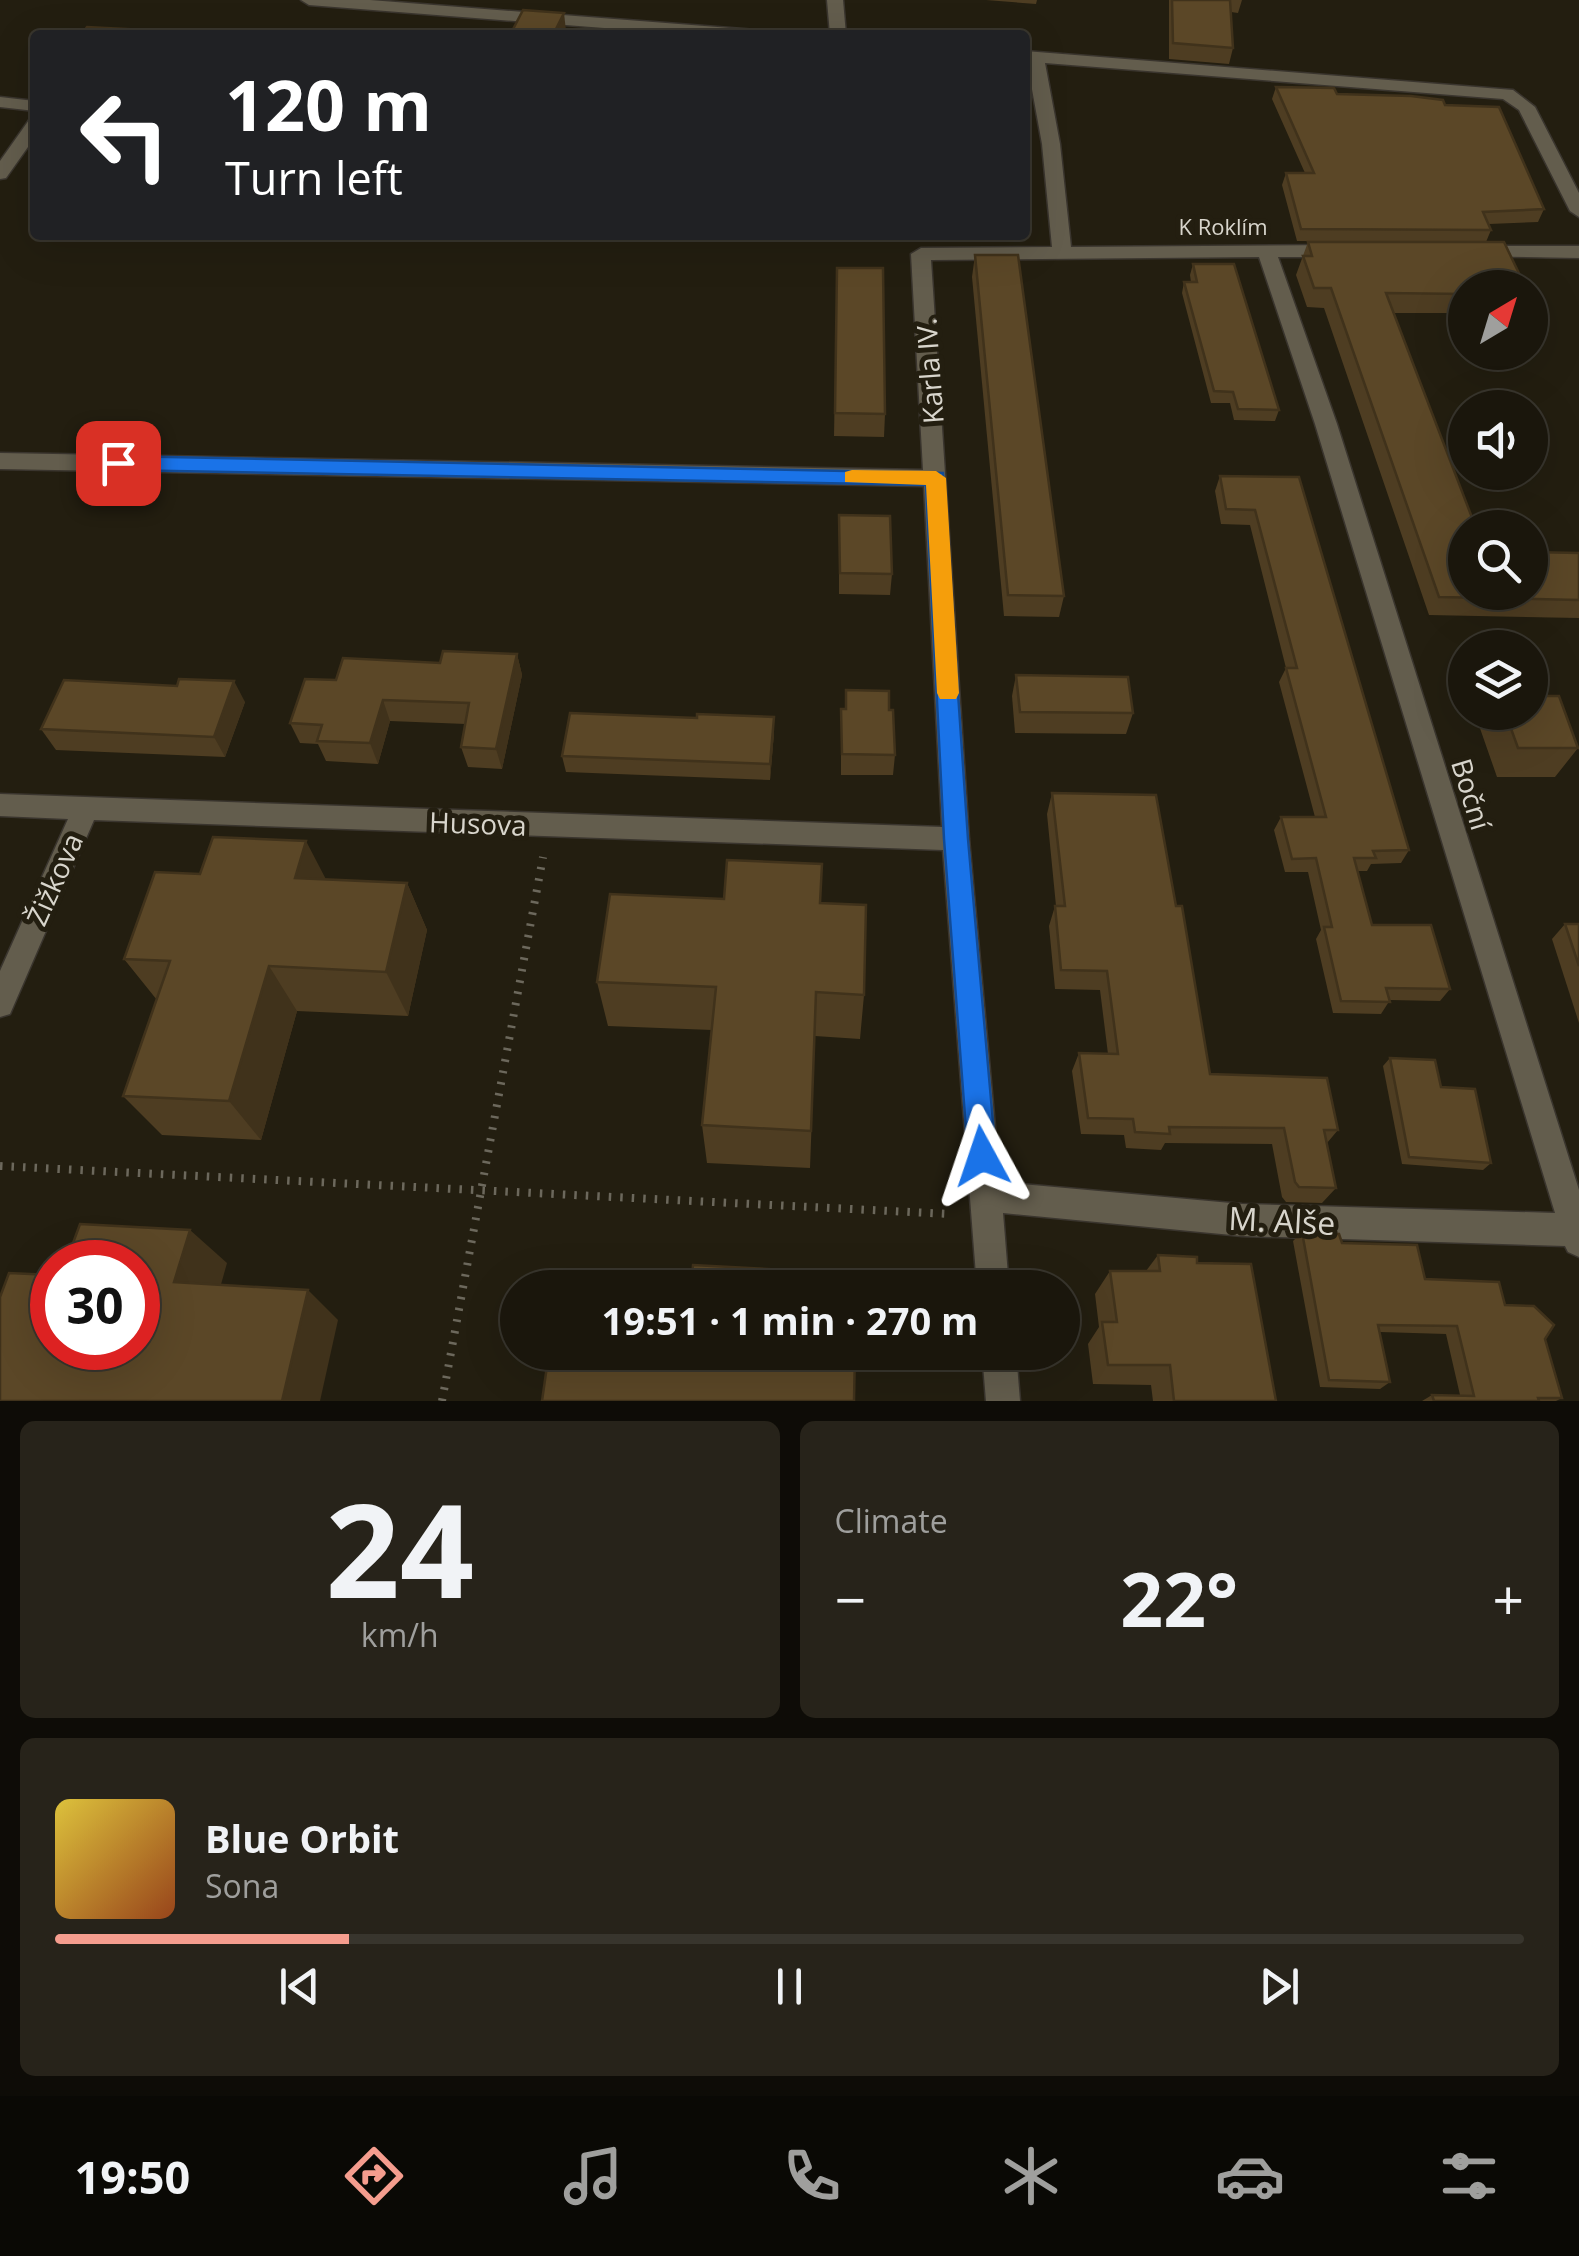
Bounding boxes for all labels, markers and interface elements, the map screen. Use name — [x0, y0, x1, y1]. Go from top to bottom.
text: 120 m — [225, 56, 432, 152]
icon: left — [60, 70, 190, 200]
text: Turn left — [225, 147, 403, 208]
street label: K Roklím — [1178, 211, 1268, 241]
north arrow — [1448, 270, 1548, 370]
map controls — [1448, 270, 1548, 730]
street label: Karla IV. — [906, 317, 952, 425]
button: sound — [1448, 390, 1548, 490]
pin — [76, 421, 161, 506]
icon: arrive — [91, 436, 146, 491]
button: search — [1448, 510, 1548, 610]
button: layers — [1448, 630, 1548, 730]
street label: Boční — [1443, 754, 1501, 835]
street label: Husova — [429, 802, 527, 844]
street label: Žižkova — [17, 827, 91, 931]
position arrow — [930, 1104, 1034, 1208]
street label: M. Alše — [1227, 1196, 1337, 1244]
speed limit sign: 30 — [30, 1240, 160, 1370]
text: 19:51 · 1 min · 270 m — [602, 1294, 978, 1346]
text: 24 — [325, 1459, 474, 1636]
text: Climate — [835, 1499, 948, 1542]
text: 22° — [1120, 1547, 1238, 1649]
text: − — [835, 1561, 866, 1636]
text: + — [1493, 1561, 1524, 1636]
text: km/h — [361, 1613, 439, 1656]
text: Blue Orbit — [205, 1812, 399, 1864]
text: Sona — [205, 1864, 279, 1907]
icon: previous — [272, 1959, 327, 2014]
icon: pause — [762, 1959, 817, 2014]
icon: next — [1252, 1959, 1307, 2014]
icon: directions — [339, 2141, 409, 2211]
icon: music — [558, 2141, 628, 2211]
icon: phone — [777, 2141, 847, 2211]
icon: climate — [996, 2141, 1066, 2211]
icon: car — [1215, 2141, 1285, 2211]
icon: filters — [1434, 2141, 1504, 2211]
text: 19:50 — [75, 2146, 190, 2207]

